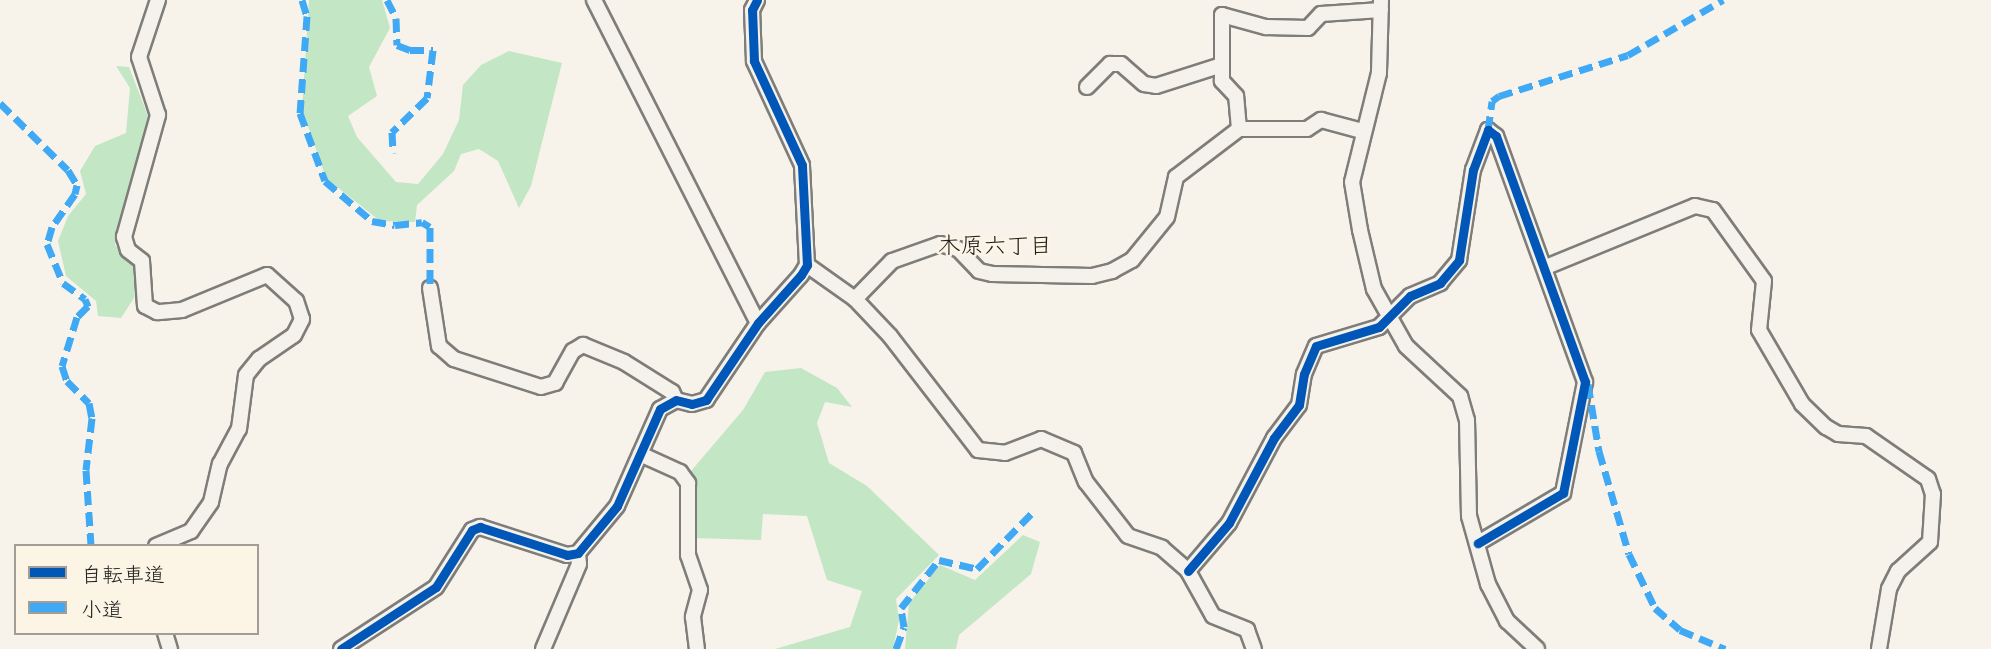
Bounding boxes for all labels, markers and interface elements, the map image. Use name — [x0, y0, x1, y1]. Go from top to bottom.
district label: 木原六丁目 — [938, 231, 1052, 259]
legend — [14, 544, 259, 635]
text: 自転車道 — [81, 561, 165, 588]
text: 小道 — [81, 596, 123, 623]

